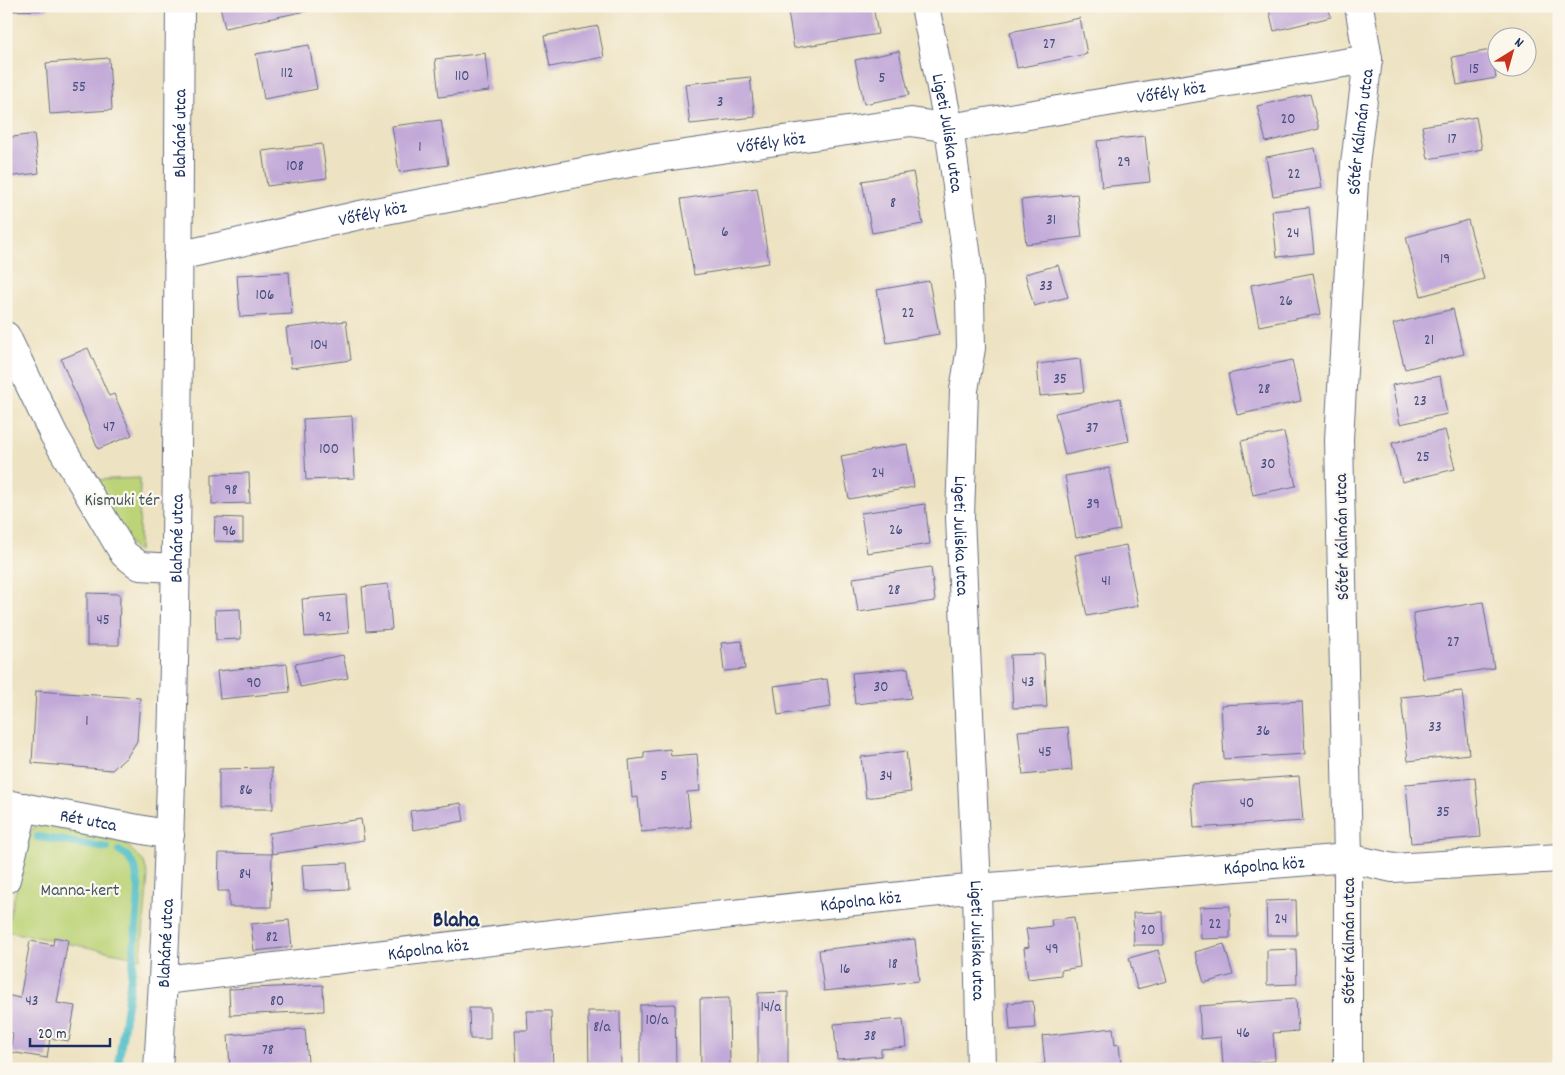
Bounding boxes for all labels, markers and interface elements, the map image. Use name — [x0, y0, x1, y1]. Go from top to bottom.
north arrow — [1488, 28, 1538, 78]
text: N — [1510, 33, 1527, 53]
house number: 27 — [1043, 34, 1055, 56]
house number: 15 — [1469, 59, 1479, 81]
house number: 112 — [280, 63, 294, 85]
house number: 110 — [455, 66, 469, 88]
street label: Sőtér Kálmán utca — [1343, 67, 1382, 196]
house number: 5 — [879, 68, 886, 90]
street label: Ligeti Juliska utca — [924, 72, 968, 195]
street label: Vőfély köz — [1135, 76, 1208, 112]
house number: 55 — [72, 77, 86, 99]
street label: Blaháné utca — [169, 88, 194, 178]
house number: 3 — [717, 92, 723, 114]
house number: 20 — [1281, 109, 1295, 131]
street label: Vőfély köz — [735, 127, 807, 162]
house number: 17 — [1447, 129, 1457, 151]
house number: 1 — [418, 137, 422, 159]
house number: 29 — [1117, 152, 1131, 174]
house number: 108 — [286, 156, 304, 178]
house number: 22 — [1287, 164, 1301, 186]
house number: 8 — [890, 193, 896, 215]
street label: Vőfély köz — [336, 196, 409, 234]
house number: 31 — [1046, 210, 1056, 232]
house number: 6 — [721, 222, 729, 244]
house number: 24 — [1287, 223, 1299, 245]
house number: 19 — [1440, 249, 1450, 271]
house number: 33 — [1039, 276, 1053, 298]
house number: 106 — [256, 285, 274, 307]
house number: 26 — [1279, 291, 1293, 313]
house number: 22 — [901, 303, 915, 325]
house number: 21 — [1424, 330, 1434, 352]
house number: 104 — [310, 335, 328, 357]
house number: 35 — [1053, 369, 1067, 391]
house number: 28 — [1258, 379, 1270, 401]
house number: 23 — [1413, 391, 1427, 413]
house number: 47 — [103, 417, 115, 439]
house number: 37 — [1086, 418, 1098, 440]
house number: 100 — [319, 439, 339, 461]
house number: 25 — [1416, 447, 1430, 469]
house number: 30 — [1261, 454, 1275, 476]
house number: 24 — [872, 463, 884, 485]
street label: Sőtér Kálmán utca — [1330, 473, 1357, 600]
street label: Ligeti Juliska utca — [945, 475, 974, 597]
house number: 98 — [225, 480, 237, 502]
park label: Kismuki tér — [84, 489, 160, 514]
street label: Blaháné utca — [165, 493, 192, 583]
house number: 39 — [1086, 494, 1100, 516]
house number: 26 — [889, 520, 903, 542]
house number: 96 — [222, 521, 236, 543]
house number: 41 — [1101, 571, 1111, 593]
house number: 28 — [888, 580, 900, 602]
house number: 92 — [318, 607, 332, 629]
house number: 45 — [96, 610, 110, 632]
house number: 27 — [1447, 632, 1459, 654]
house number: 43 — [1022, 672, 1034, 694]
house number: 90 — [246, 673, 262, 695]
house number: 30 — [874, 677, 888, 699]
house number: 1 — [85, 711, 89, 733]
house number: 33 — [1428, 717, 1442, 739]
house number: 36 — [1256, 721, 1270, 743]
house number: 45 — [1038, 742, 1052, 764]
house number: 5 — [661, 766, 668, 788]
house number: 34 — [880, 766, 892, 788]
house number: 86 — [239, 780, 253, 802]
house number: 40 — [1240, 793, 1254, 815]
house number: 35 — [1436, 802, 1450, 824]
street label: Rét utca — [58, 804, 119, 840]
street label: Kápolna köz — [1223, 852, 1306, 883]
house number: 84 — [239, 864, 251, 886]
street label: Sőtér Kálmán utca — [1338, 877, 1363, 1004]
park label: Manna-kert — [41, 879, 120, 904]
street label: Ligeti Juliska utca — [962, 880, 989, 1001]
street label: Kápolna köz — [819, 886, 903, 920]
street label: Blaháné utca — [153, 898, 182, 988]
district label: Blaha — [433, 906, 480, 937]
house number: 24 — [1275, 909, 1287, 931]
house number: 22 — [1208, 914, 1222, 936]
house number: 20 — [1141, 920, 1155, 942]
house number: 82 — [266, 927, 278, 949]
street label: Kápolna köz — [387, 934, 470, 968]
house number: 49 — [1045, 939, 1059, 961]
house number: 18 — [888, 954, 898, 976]
house number: 16 — [840, 959, 850, 981]
house number: 43 — [26, 991, 38, 1013]
house number: 80 — [270, 991, 284, 1013]
house number: 14/a — [761, 997, 782, 1019]
house number: 10/a — [646, 1010, 669, 1032]
scale bar — [30, 1015, 110, 1047]
house number: 8/a — [593, 1017, 612, 1039]
house number: 46 — [1236, 1023, 1250, 1045]
text: 20 m — [38, 1024, 66, 1046]
house number: 38 — [864, 1026, 876, 1048]
house number: 78 — [262, 1040, 274, 1062]

